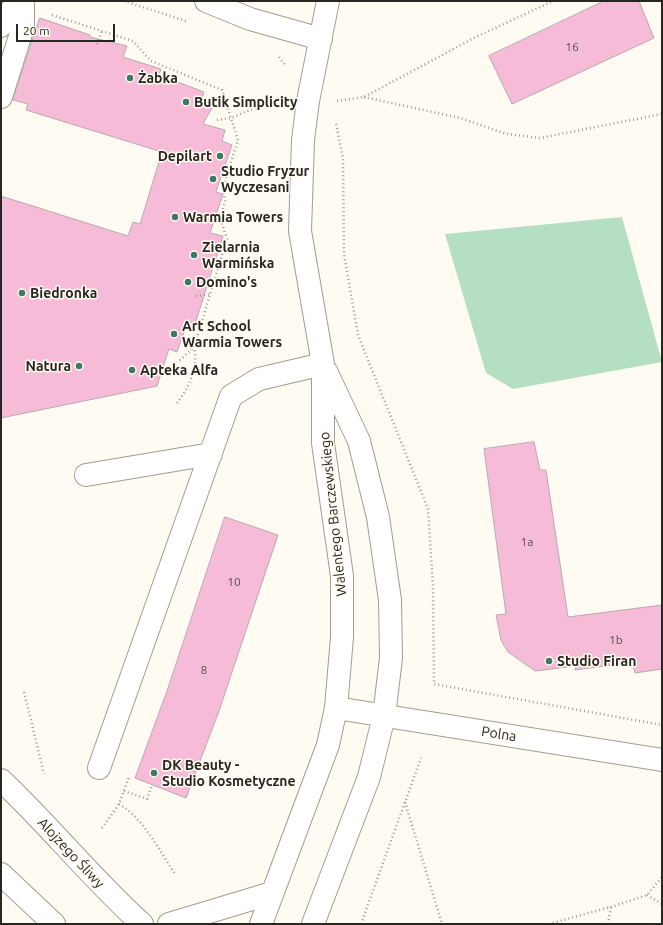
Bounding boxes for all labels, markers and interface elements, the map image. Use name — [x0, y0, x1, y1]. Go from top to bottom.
scale bar — [18, 16, 117, 42]
text: 20 m — [23, 24, 50, 37]
house number: 16 — [565, 40, 579, 54]
place label: Żabka — [138, 70, 178, 86]
marker: Żabka — [125, 73, 135, 83]
place label: Butik Simplicity — [194, 94, 297, 110]
marker: Butik Simplicity — [181, 97, 191, 107]
place label: Depilart — [158, 148, 212, 164]
marker: Depilart — [215, 151, 225, 161]
place label: Studio Fryzur Wyczesani — [221, 163, 309, 196]
marker: Studio Fryzur Wyczesani — [208, 174, 218, 184]
place label: Warmia Towers — [183, 209, 283, 225]
marker: Warmia Towers — [170, 212, 180, 222]
place label: Zielarnia Warmińska — [202, 239, 274, 272]
marker: Zielarnia Warmińska — [189, 250, 199, 260]
place label: Domino's — [196, 274, 257, 290]
marker: Domino's — [183, 277, 193, 287]
place label: Biedronka — [30, 285, 97, 301]
marker: Biedronka — [17, 288, 27, 298]
place label: Art School Warmia Towers — [182, 318, 282, 350]
marker: Art School Warmia Towers — [169, 329, 179, 339]
place label: Natura — [25, 358, 71, 374]
marker: Natura — [74, 361, 84, 371]
place label: Apteka Alfa — [140, 362, 218, 378]
marker: Apteka Alfa — [127, 365, 137, 375]
street label: Walentego Barczewskiego — [316, 431, 350, 597]
house number: 1a — [521, 535, 533, 549]
house number: 10 — [227, 575, 241, 589]
house number: 1b — [609, 633, 623, 647]
place label: Studio Firan — [557, 653, 636, 669]
marker: Studio Firan — [544, 656, 554, 666]
house number: 8 — [201, 663, 207, 677]
street label: Polna — [480, 723, 518, 745]
place label: DK Beauty - Studio Kosmetyczne — [162, 757, 296, 790]
marker: DK Beauty - Studio Kosmetyczne — [149, 768, 159, 778]
street label: Alojzego Śliwy — [34, 814, 108, 892]

